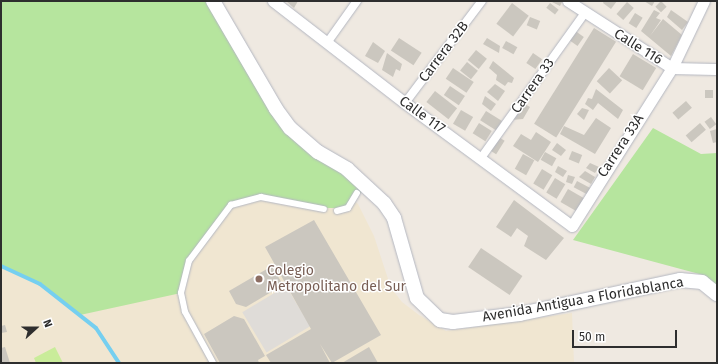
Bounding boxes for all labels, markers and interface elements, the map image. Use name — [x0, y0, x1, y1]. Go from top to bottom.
street label: Carrera 32B — [416, 18, 472, 86]
street label: Calle 116 — [611, 26, 665, 68]
street label: Carrera 33 — [508, 55, 558, 117]
street label: Calle 117 — [396, 93, 448, 137]
street label: Carrera 33A — [594, 111, 648, 181]
place label: Colegio Metropolitano del Sur — [267, 263, 406, 296]
marker: Colegio Metropolitano del Sur — [254, 274, 264, 284]
street label: Avenida Antigua a Floridablanca — [481, 274, 685, 326]
north arrow — [16, 308, 56, 348]
text: N — [40, 318, 55, 329]
scale bar — [574, 322, 679, 348]
text: 50 m — [579, 330, 605, 344]

